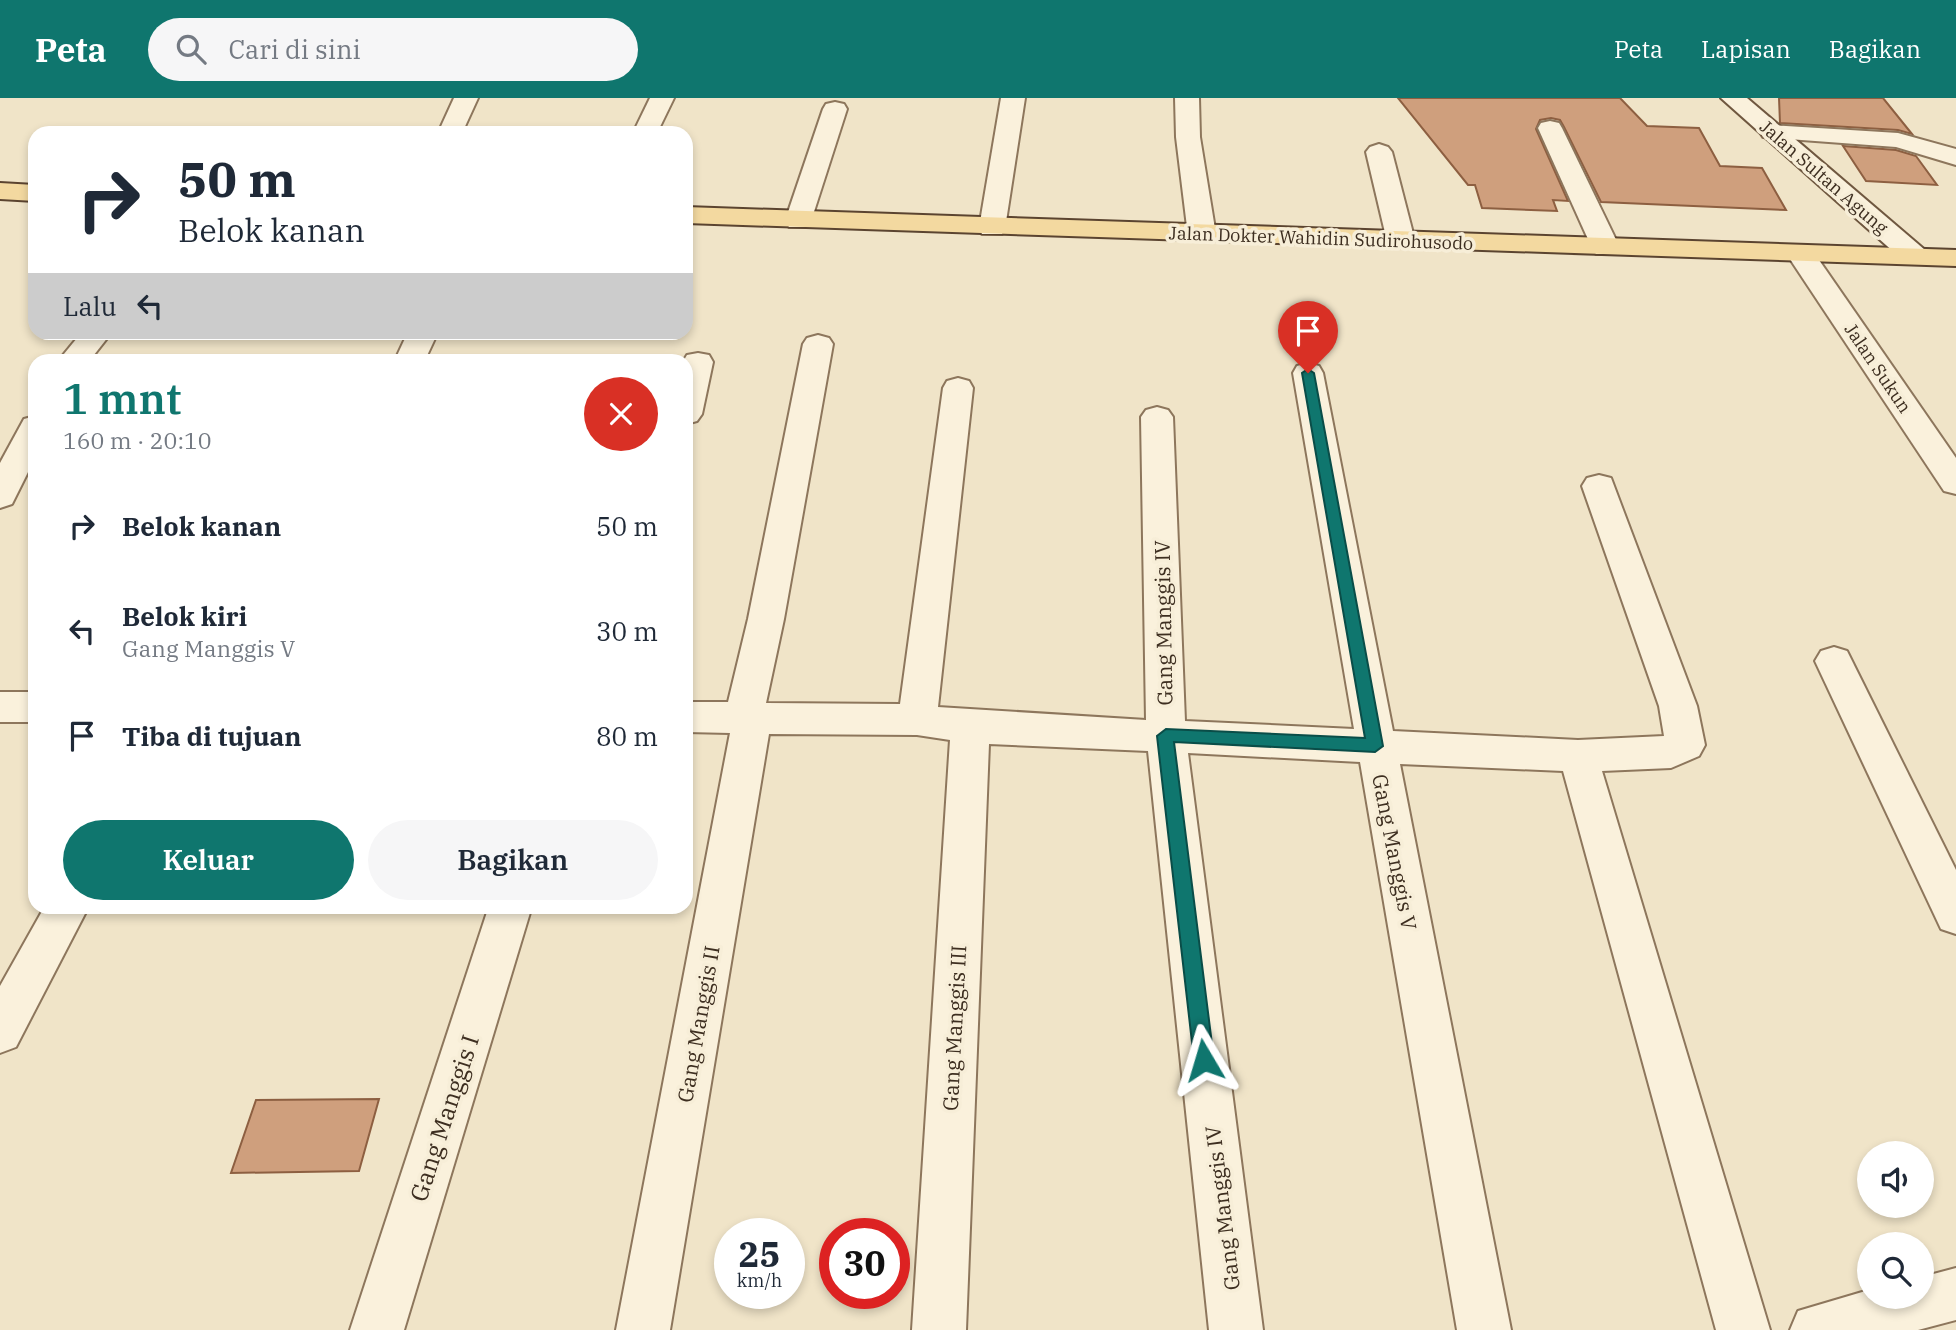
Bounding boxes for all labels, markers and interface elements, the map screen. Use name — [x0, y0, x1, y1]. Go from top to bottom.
search box — [148, 18, 638, 81]
text: Peta — [35, 28, 106, 71]
icon: search — [172, 30, 210, 68]
text: Cari di sini — [228, 32, 361, 66]
text: Peta — [1614, 33, 1663, 65]
text: Lapisan — [1701, 33, 1791, 65]
text: Bagikan — [1829, 33, 1921, 65]
street label: Jalan Sultan Agung — [1755, 115, 1893, 239]
text: 50 m — [178, 147, 296, 210]
icon: right — [63, 154, 154, 245]
text: Belok kanan — [178, 209, 365, 251]
street label: Jalan Dokter Wahidin Sudirohusodo — [1168, 221, 1474, 255]
icon: left — [131, 287, 169, 325]
text: Lalu — [63, 289, 117, 323]
pin — [1278, 301, 1338, 373]
icon: arrive — [1289, 312, 1327, 350]
street label: Jalan Sukun — [1840, 319, 1916, 417]
text: 1 mnt — [63, 371, 181, 426]
button: close — [584, 377, 658, 451]
text: 160 m · 20:10 — [63, 425, 212, 455]
icon: right — [63, 507, 101, 545]
text: Belok kanan — [122, 509, 281, 543]
text: 50 m — [596, 509, 658, 543]
street label: Gang Manggis IV — [1148, 540, 1178, 706]
text: Belok kiri — [122, 599, 247, 633]
icon: left — [63, 612, 101, 650]
text: 30 m — [596, 614, 658, 648]
text: Gang Manggis V — [122, 633, 295, 663]
icon: arrive — [63, 717, 101, 755]
text: Tiba di tujuan — [122, 719, 302, 753]
text: 80 m — [596, 719, 658, 753]
street label: Gang Manggis V — [1366, 772, 1424, 932]
button: Keluar — [63, 820, 354, 900]
button: Bagikan — [368, 820, 658, 900]
street label: Gang Manggis II — [670, 943, 726, 1105]
street label: Gang Manggis III — [936, 944, 972, 1112]
position arrow — [1167, 1023, 1241, 1097]
street label: Gang Manggis I — [402, 1031, 486, 1205]
street label: Gang Manggis IV — [1198, 1124, 1246, 1292]
map controls — [1857, 1141, 1934, 1309]
button: sound — [1857, 1141, 1934, 1218]
speed limit sign: 30 — [819, 1218, 910, 1309]
text: 25 — [738, 1231, 781, 1277]
button: search — [1857, 1232, 1934, 1309]
text: km/h — [737, 1269, 782, 1292]

